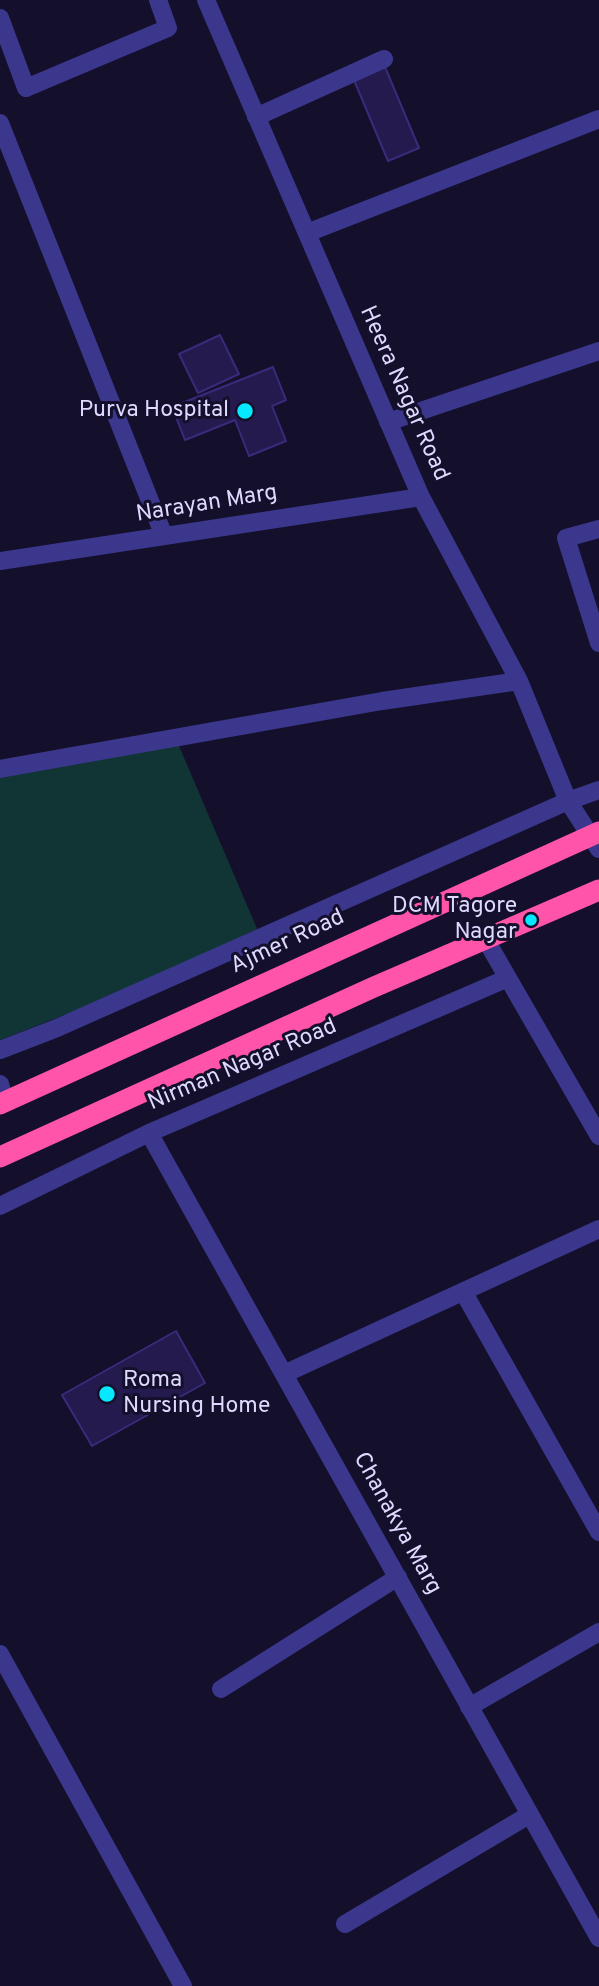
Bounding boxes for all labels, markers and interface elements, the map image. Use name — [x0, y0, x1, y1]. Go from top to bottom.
street label: Heera Nagar Road — [352, 302, 454, 486]
place label: Purva Hospital — [79, 397, 229, 425]
marker: Purva Hospital — [235, 401, 255, 421]
street label: Narayan Marg — [134, 480, 280, 530]
place label: DCM Tagore Nagar — [392, 893, 517, 947]
street label: Ajmer Road — [227, 905, 349, 981]
marker: DCM Tagore Nagar — [523, 912, 539, 928]
street label: Nirman Nagar Road — [144, 1014, 342, 1118]
place label: Roma Nursing Home — [123, 1367, 270, 1421]
marker: Roma Nursing Home — [97, 1384, 117, 1404]
street label: Chanakya Marg — [346, 1448, 446, 1600]

